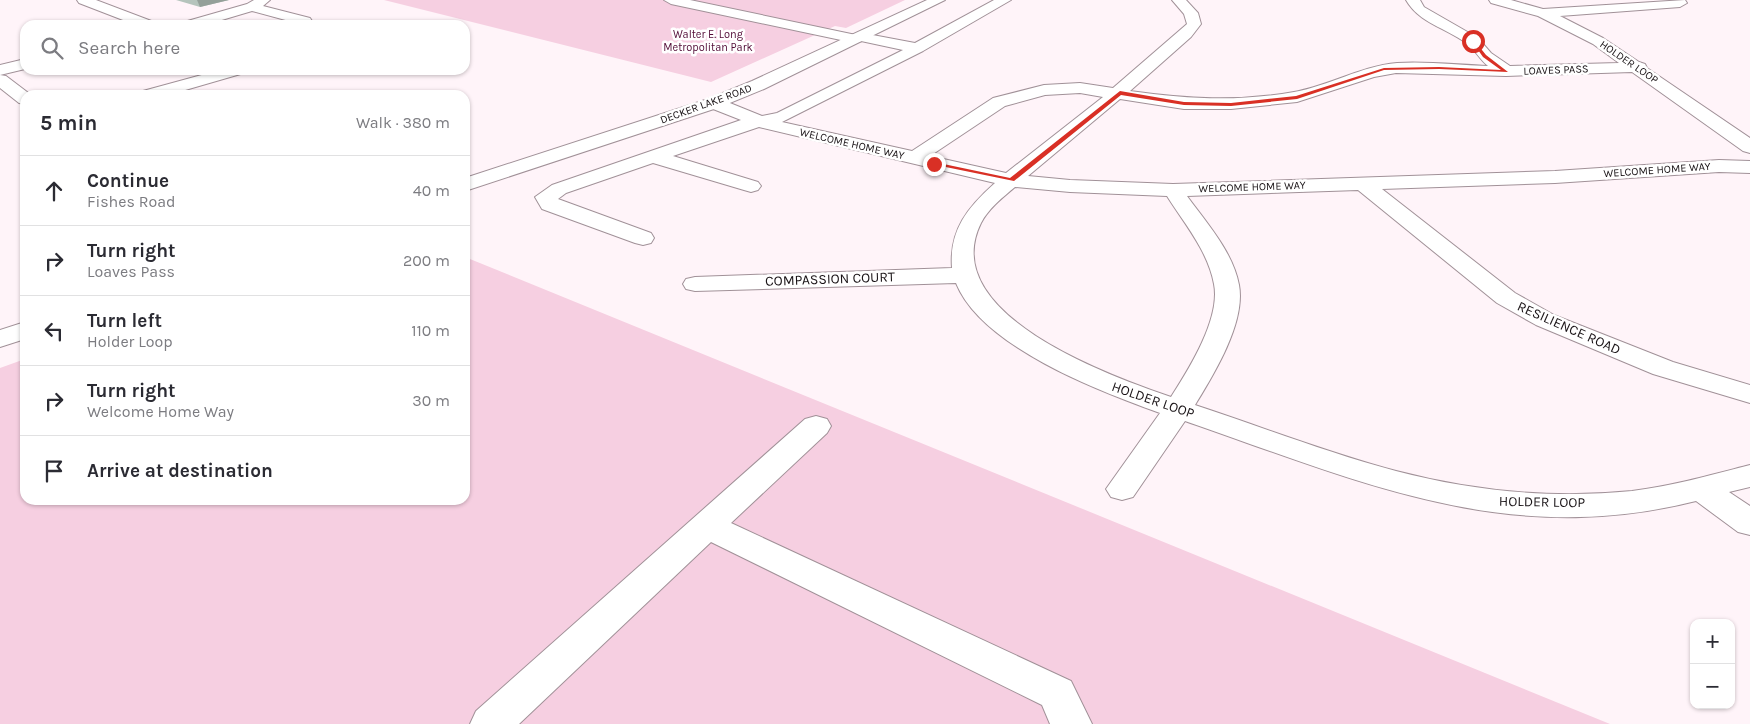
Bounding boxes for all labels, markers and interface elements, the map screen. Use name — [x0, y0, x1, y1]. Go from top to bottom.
search box — [20, 20, 470, 75]
park label: Walter E. Long Metropolitan Park — [663, 28, 753, 54]
route start — [1462, 30, 1485, 53]
icon: search — [38, 34, 66, 62]
text: Search here — [78, 37, 180, 59]
street label: HOLDER LOOP — [1597, 38, 1661, 86]
street label: LOAVES PASS — [1523, 62, 1589, 78]
street label: DECKER LAKE ROAD — [658, 81, 754, 127]
text: 5 min — [40, 111, 97, 135]
text: Walk · 380 m — [356, 113, 450, 132]
street label: WELCOME HOME WAY — [798, 126, 906, 162]
route end — [923, 153, 946, 176]
street label: WELCOME HOME WAY — [1603, 160, 1711, 180]
text: Continue — [87, 170, 169, 192]
icon: ahead — [40, 177, 68, 205]
street label: WELCOME HOME WAY — [1198, 179, 1306, 195]
text: 40 m — [413, 181, 450, 200]
text: Fishes Road — [87, 192, 175, 211]
text: Turn right — [87, 240, 176, 262]
icon: right — [40, 247, 68, 275]
text: 200 m — [403, 251, 450, 270]
text: Loaves Pass — [87, 262, 175, 281]
street label: COMPASSION COURT — [765, 268, 895, 290]
street label: RESILIENCE ROAD — [1515, 298, 1623, 358]
text: Turn left — [87, 310, 162, 332]
icon: left — [40, 317, 68, 345]
text: 110 m — [411, 321, 450, 340]
text: Holder Loop — [87, 332, 173, 351]
street label: HOLDER LOOP — [1109, 378, 1197, 422]
text: Turn right — [87, 380, 176, 402]
icon: right — [40, 387, 68, 415]
text: 30 m — [412, 391, 450, 410]
text: Welcome Home Way — [87, 402, 234, 421]
icon: arrive — [40, 457, 68, 485]
text: Arrive at destination — [87, 460, 273, 482]
street label: HOLDER LOOP — [1499, 493, 1586, 511]
map controls — [1690, 619, 1735, 709]
button: + — [1690, 619, 1735, 664]
button: − — [1690, 664, 1735, 709]

